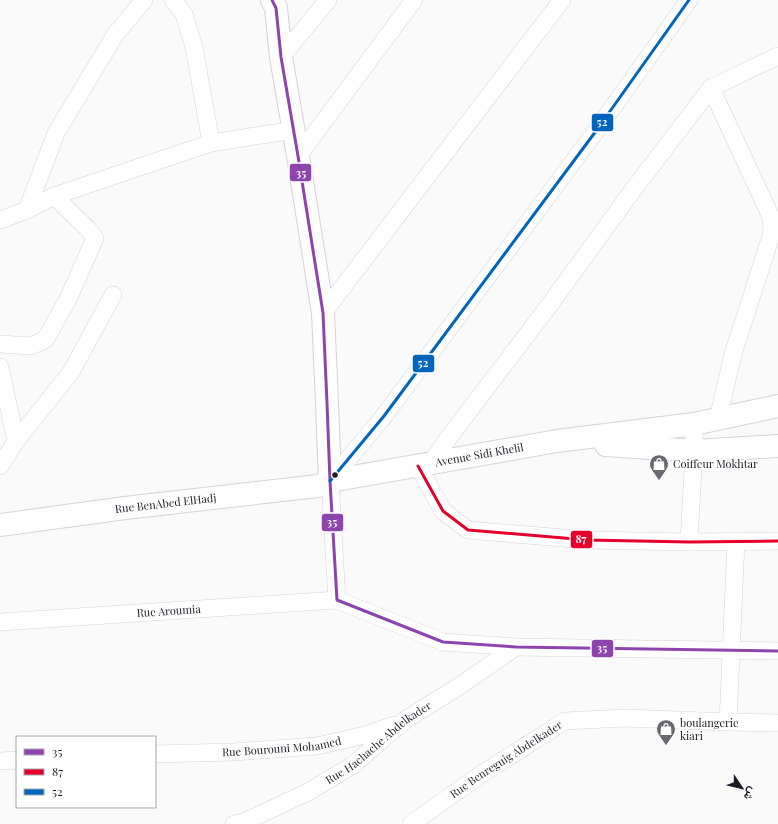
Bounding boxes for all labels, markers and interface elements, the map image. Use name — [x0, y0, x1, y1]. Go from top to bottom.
line badge: 52 — [591, 113, 614, 132]
text: 52 — [597, 114, 608, 129]
line badge: 35 — [289, 163, 312, 182]
text: 35 — [296, 165, 306, 180]
line badge: 52 — [412, 354, 435, 373]
text: 52 — [418, 355, 429, 370]
street label: Avenue Sidi Khelil — [433, 439, 525, 470]
shop icon: Coiffeur Mokhtar — [648, 453, 670, 481]
place label: Coiffeur Mokhtar — [673, 456, 758, 471]
unlabelled marker — [330, 470, 340, 480]
street label: Rue BenAbed ElHadj — [114, 490, 217, 516]
line badge: 35 — [321, 513, 344, 532]
text: 35 — [327, 514, 337, 529]
line badge: 87 — [570, 530, 593, 549]
text: 87 — [575, 531, 587, 546]
street label: Rue Aroumia — [136, 601, 202, 620]
line badge: 35 — [591, 639, 614, 658]
text: 35 — [597, 640, 607, 655]
street label: Rue Hachache Abdelkader — [322, 698, 434, 787]
place label: boulangerie kiari — [680, 715, 739, 743]
street label: Rue Benreguig Abdelkader — [447, 717, 565, 801]
shop icon: boulangerie kiari — [655, 718, 677, 746]
street label: Rue Bourouni Mohamed — [222, 733, 343, 759]
legend — [16, 736, 156, 808]
text: 35 — [52, 743, 62, 759]
text: 87 — [52, 763, 63, 779]
north arrow — [722, 768, 762, 808]
text: 52 — [52, 783, 63, 799]
text: ش — [741, 784, 761, 804]

